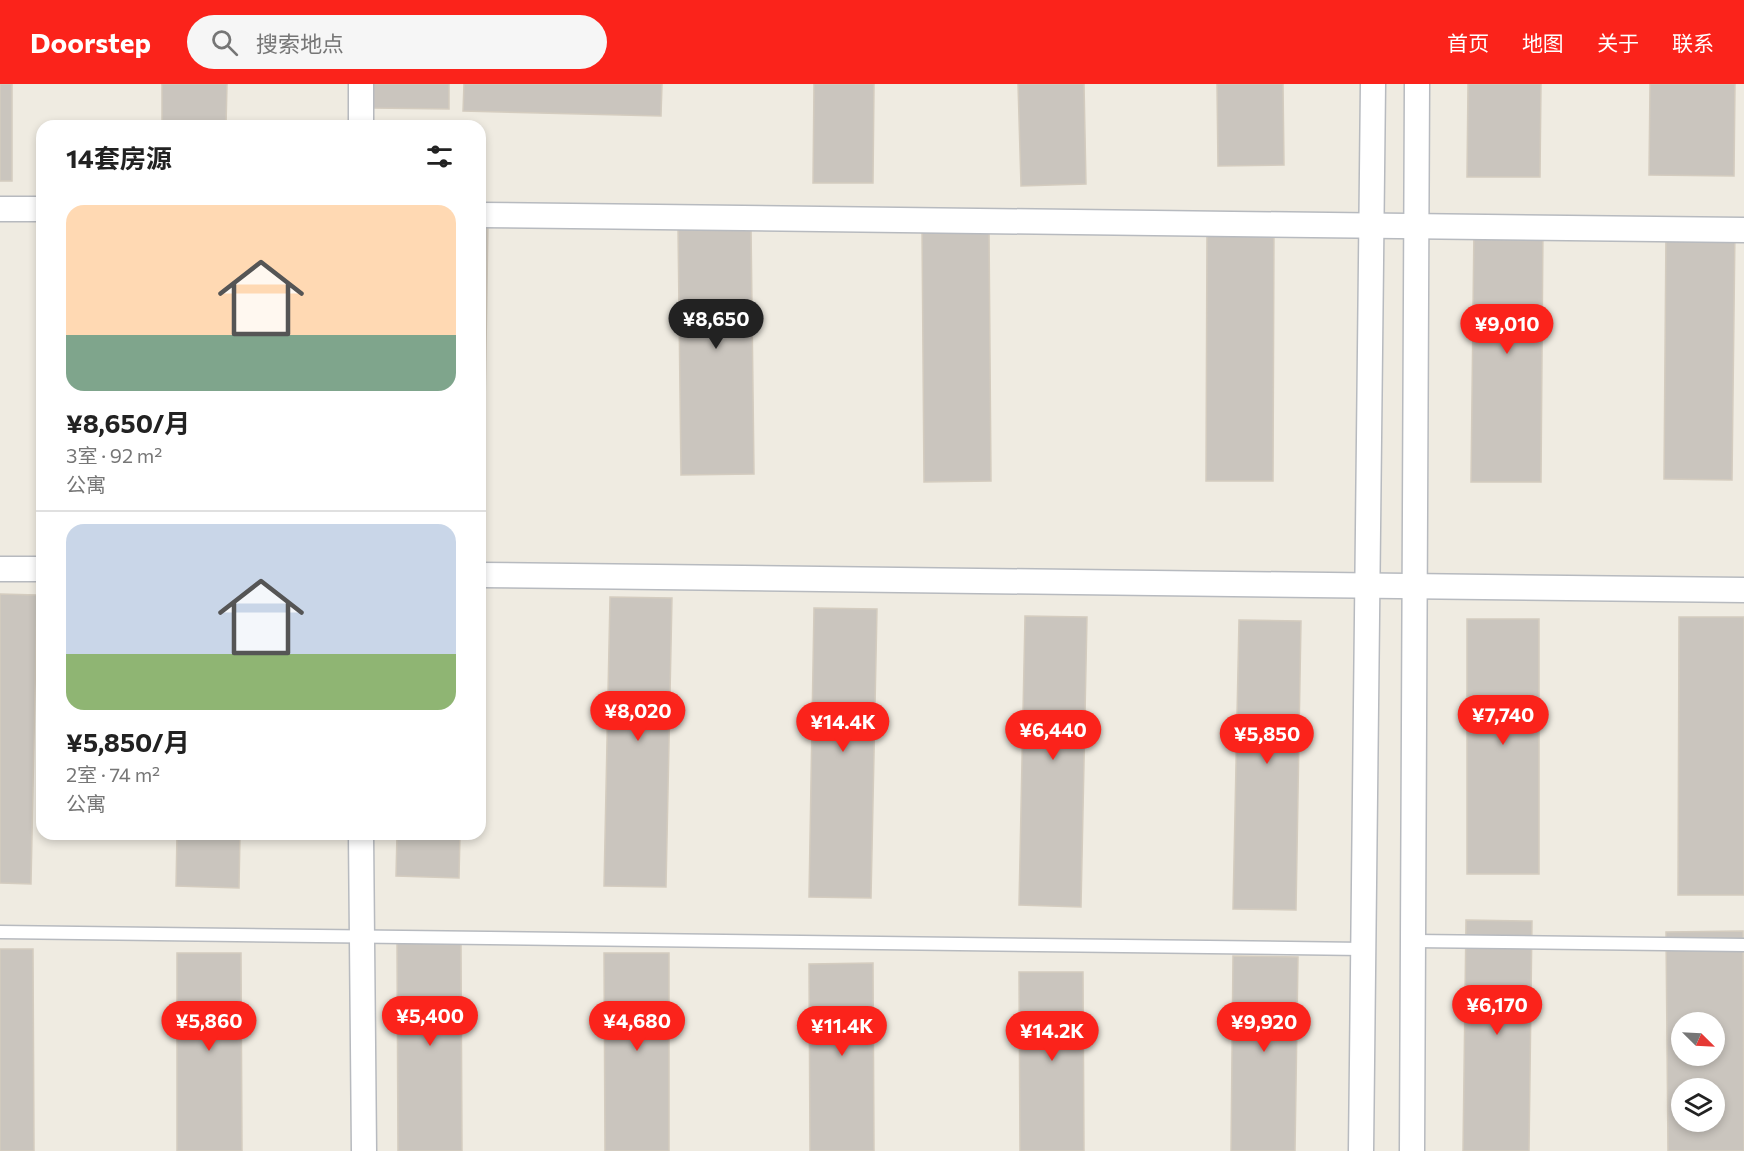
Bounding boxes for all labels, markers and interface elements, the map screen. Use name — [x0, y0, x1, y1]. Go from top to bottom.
search box — [187, 15, 607, 69]
text: Doorstep — [30, 25, 151, 59]
icon: search — [208, 26, 241, 59]
text: 搜索地点 — [256, 30, 344, 57]
text: 首页 — [1447, 30, 1489, 55]
text: 地图 — [1522, 30, 1564, 55]
text: 关于 — [1597, 30, 1639, 55]
text: 联系 — [1672, 30, 1714, 55]
icon: filters — [423, 140, 456, 173]
text: 14套房源 — [66, 142, 172, 173]
icon: home — [207, 244, 315, 352]
pin: ¥8,650 — [667, 299, 765, 350]
pin: ¥9,010 — [1458, 304, 1556, 355]
text: ¥8,650 — [683, 306, 749, 330]
text: ¥9,010 — [1474, 311, 1540, 335]
text: ¥8,650/月 — [66, 407, 190, 438]
text: 3室 · 92 m² — [66, 443, 162, 467]
text: 公寓 — [66, 472, 106, 496]
icon: home — [207, 563, 315, 671]
pin: ¥8,020 — [589, 691, 687, 742]
pin: ¥7,740 — [1454, 695, 1552, 746]
text: ¥8,020 — [604, 698, 672, 722]
pin: ¥14.4K — [794, 702, 892, 753]
text: ¥7,740 — [1472, 702, 1534, 726]
text: ¥14.4K — [810, 709, 876, 733]
pin: ¥6,440 — [1004, 710, 1102, 761]
pin: ¥5,850 — [1218, 714, 1316, 765]
text: ¥6,440 — [1019, 717, 1087, 741]
text: ¥5,850 — [1234, 721, 1300, 745]
text: ¥5,850/月 — [66, 726, 190, 757]
text: 2室 · 74 m² — [66, 762, 160, 786]
text: 公寓 — [66, 791, 106, 815]
pin: ¥6,170 — [1448, 985, 1546, 1036]
text: ¥6,170 — [1466, 992, 1528, 1016]
pin: ¥5,400 — [381, 996, 479, 1047]
pin: ¥5,860 — [160, 1001, 258, 1052]
pin: ¥4,680 — [588, 1001, 686, 1052]
pin: ¥9,920 — [1215, 1002, 1313, 1053]
text: ¥5,400 — [396, 1003, 464, 1027]
pin: ¥11.4K — [793, 1006, 891, 1057]
text: ¥5,860 — [175, 1008, 243, 1032]
text: ¥4,680 — [603, 1008, 671, 1032]
text: ¥9,920 — [1231, 1009, 1297, 1033]
pin: ¥14.2K — [1003, 1011, 1101, 1062]
north arrow — [1671, 1012, 1725, 1066]
map controls — [1671, 1012, 1725, 1132]
text: ¥11.4K — [811, 1013, 873, 1037]
text: ¥14.2K — [1020, 1018, 1084, 1042]
button: layers — [1671, 1078, 1725, 1132]

